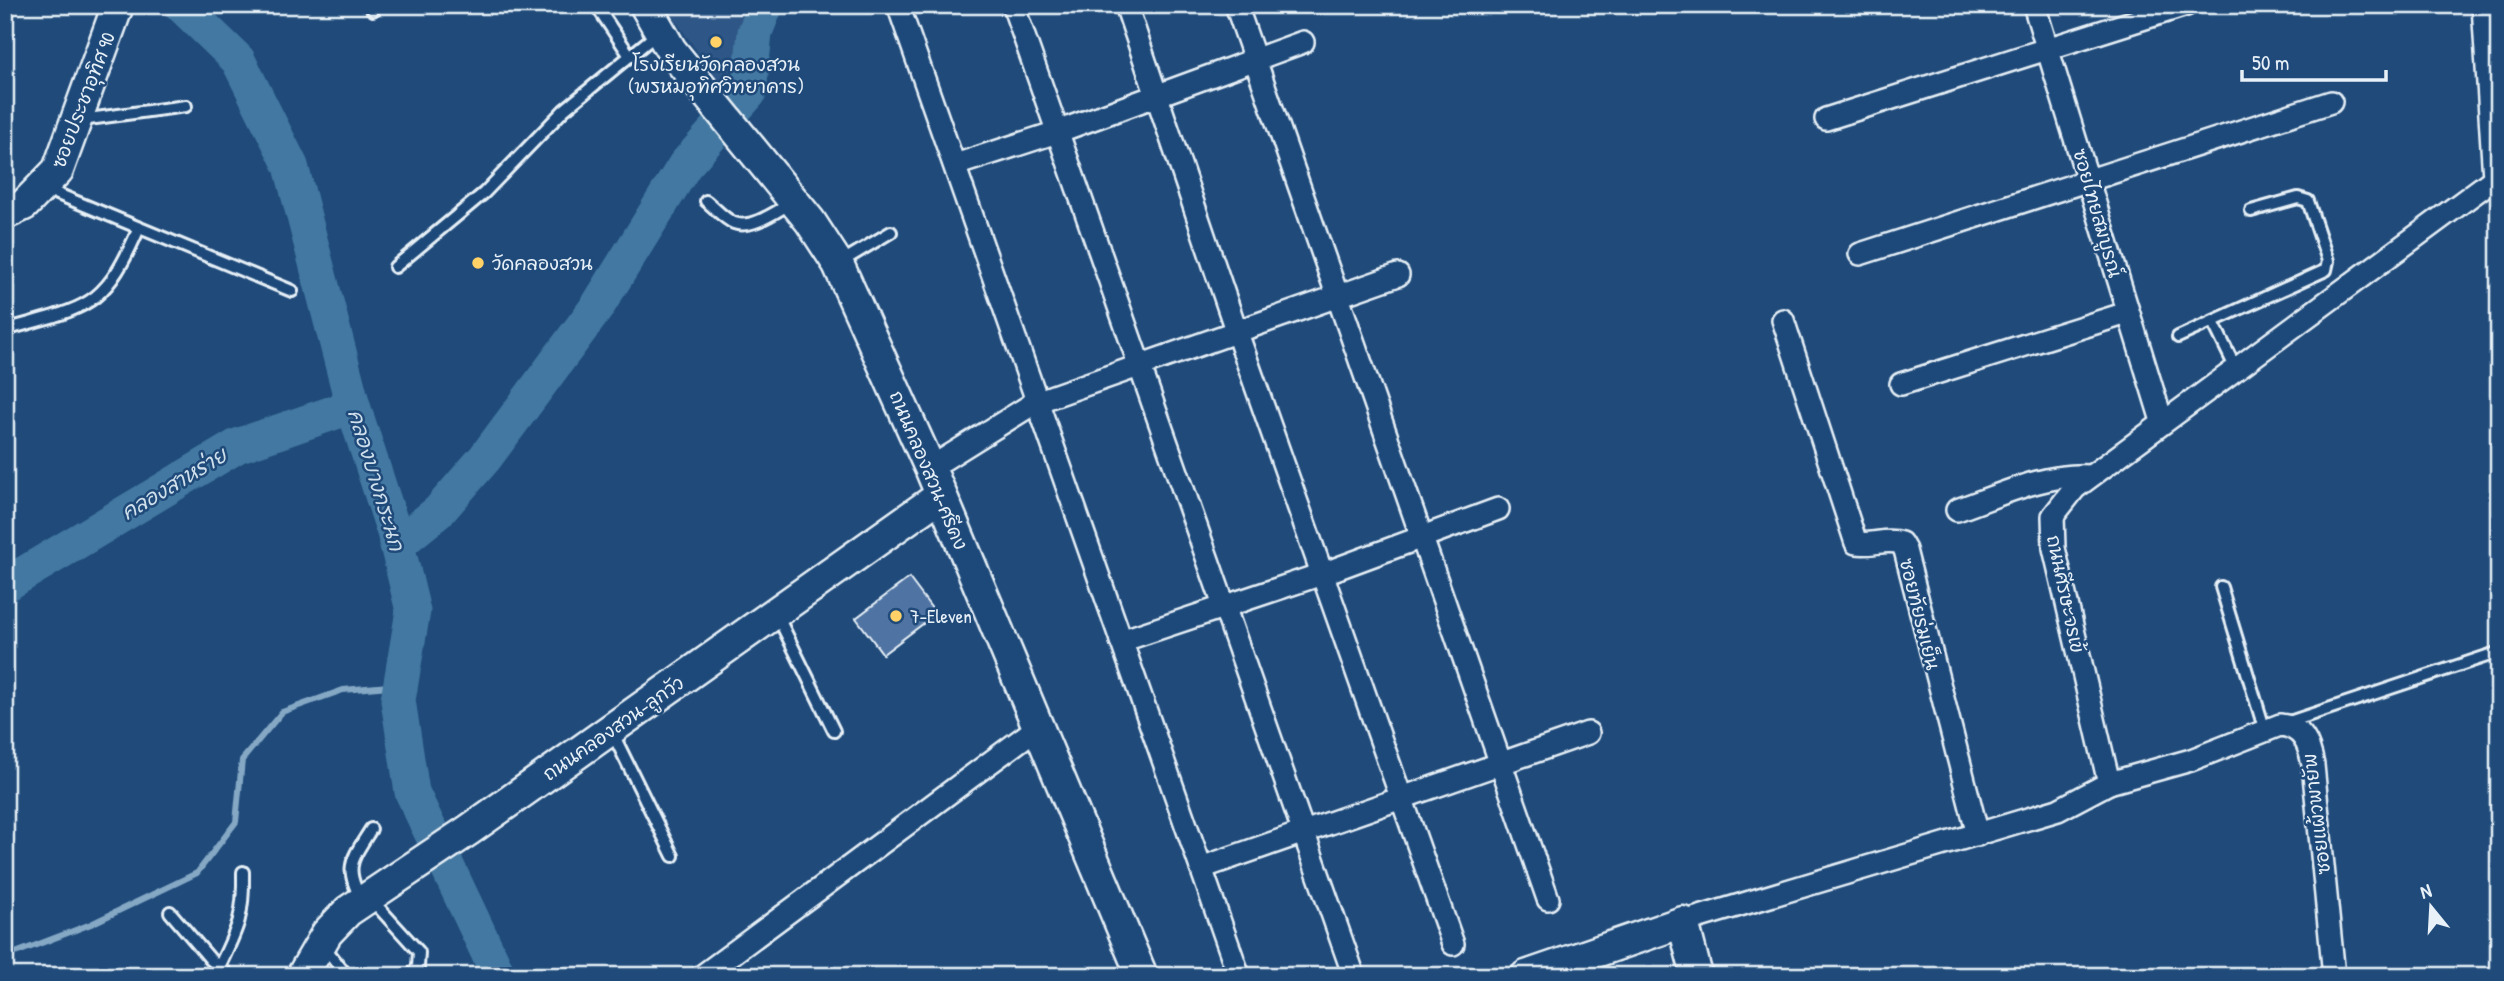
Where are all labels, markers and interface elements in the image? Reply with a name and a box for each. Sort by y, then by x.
street label: ซอยประชาอุทิศ 90 [45,28,123,172]
marker: โรงเรียนวัดคลองสวน (พรหมอุทิศวิทยาคาร) [708,34,724,50]
scale bar [2242,38,2385,82]
text: 50 m [2252,48,2289,77]
place label: โรงเรียนวัดคลองสวน (พรหมอุทิศวิทยาคาร) [628,51,804,101]
street label: ซอยไทยสมบูรณ์ [2065,146,2129,281]
place label: วัดคลองสวน [492,250,593,276]
marker: วัดคลองสวน [470,255,486,271]
street label: ถนนคลองสวน-ศรีคง [884,386,974,554]
water label: คลองบางกระนก [341,405,412,556]
water label: คลองสาหร่าย [115,440,234,527]
street label: ถนนศีรษะจรเข้ [2041,533,2091,655]
street label: ซอยทัยร่มเย็น [1894,555,1947,673]
place label: 7-Eleven [910,603,972,629]
marker: 7-Eleven [888,608,904,624]
street label: ถนนคลองสวน-ลูกวัว [537,669,690,788]
street label: ซอยแผ้วพายัพ [2296,752,2336,876]
north arrow [2396,872,2466,942]
text: N [2417,877,2435,905]

